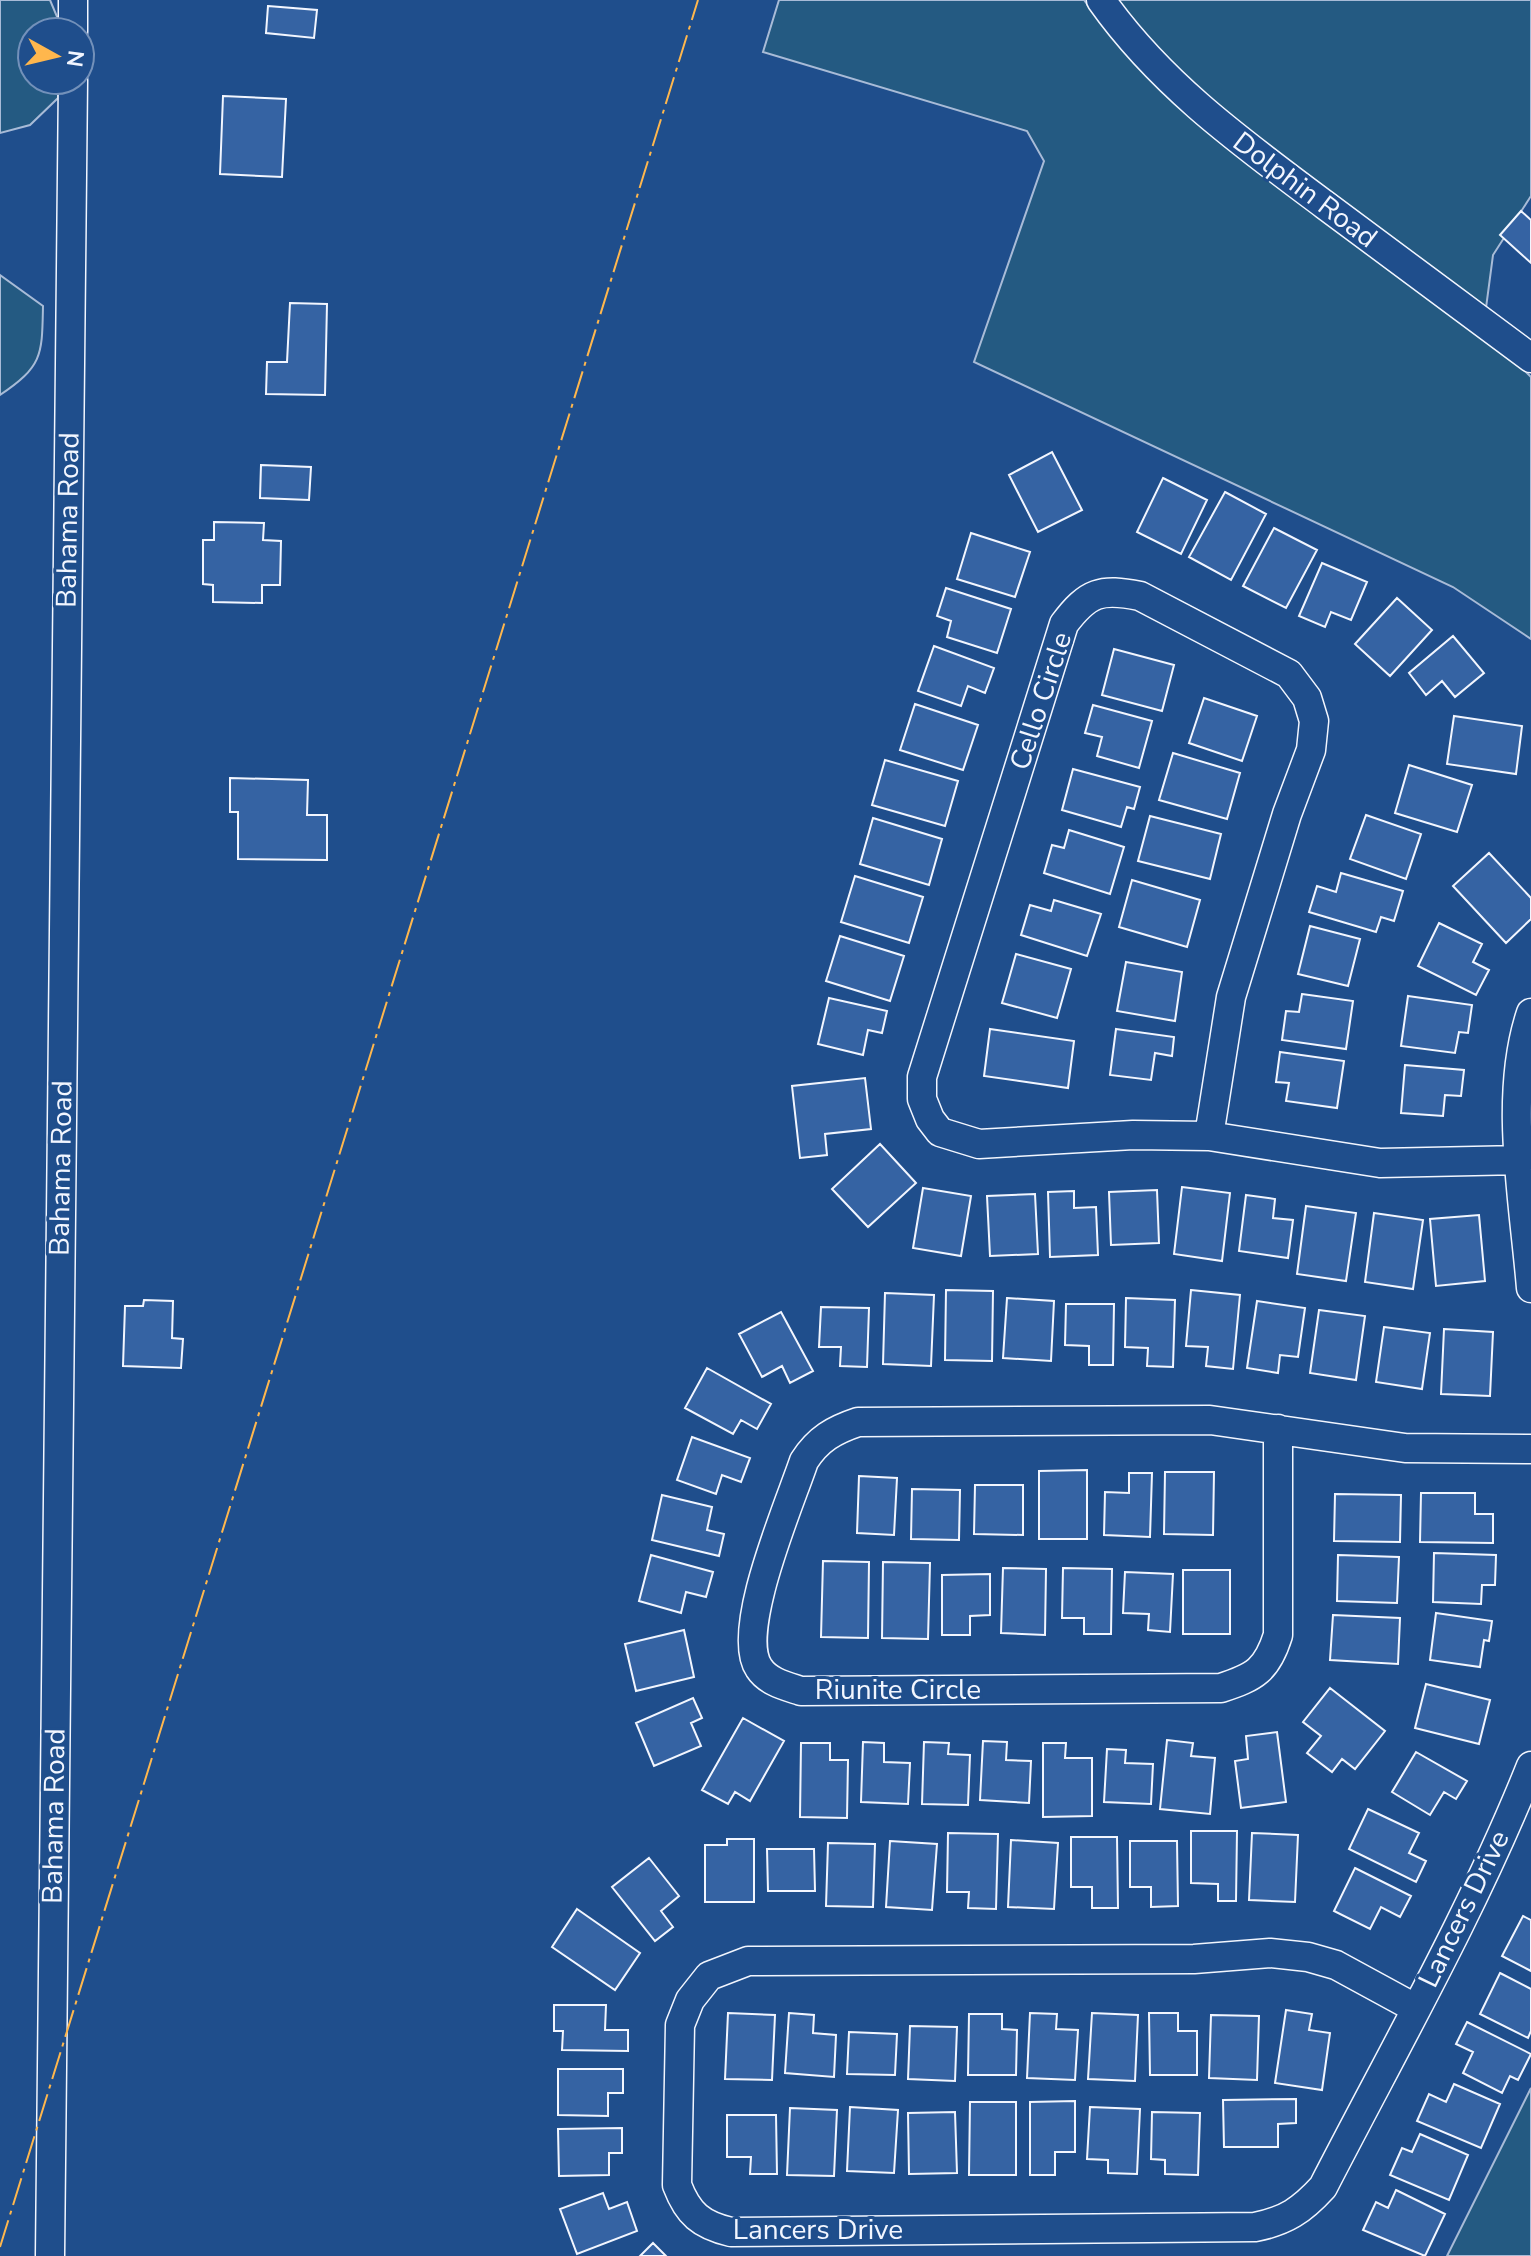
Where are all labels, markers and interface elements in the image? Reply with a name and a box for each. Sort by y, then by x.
north arrow [16,16,96,96]
text: N [59,48,91,69]
street label: Dolphin Road [1225,123,1385,257]
street label: Bahama Road [47,432,89,608]
street label: Cello Circle [1001,627,1081,775]
street label: Bahama Road [40,1080,82,1256]
street label: Riunite Circle [815,1671,981,1709]
street label: Bahama Road [33,1728,75,1904]
street label: Lancers Drive [1410,1824,1518,1994]
street label: Lancers Drive [733,2211,903,2249]

